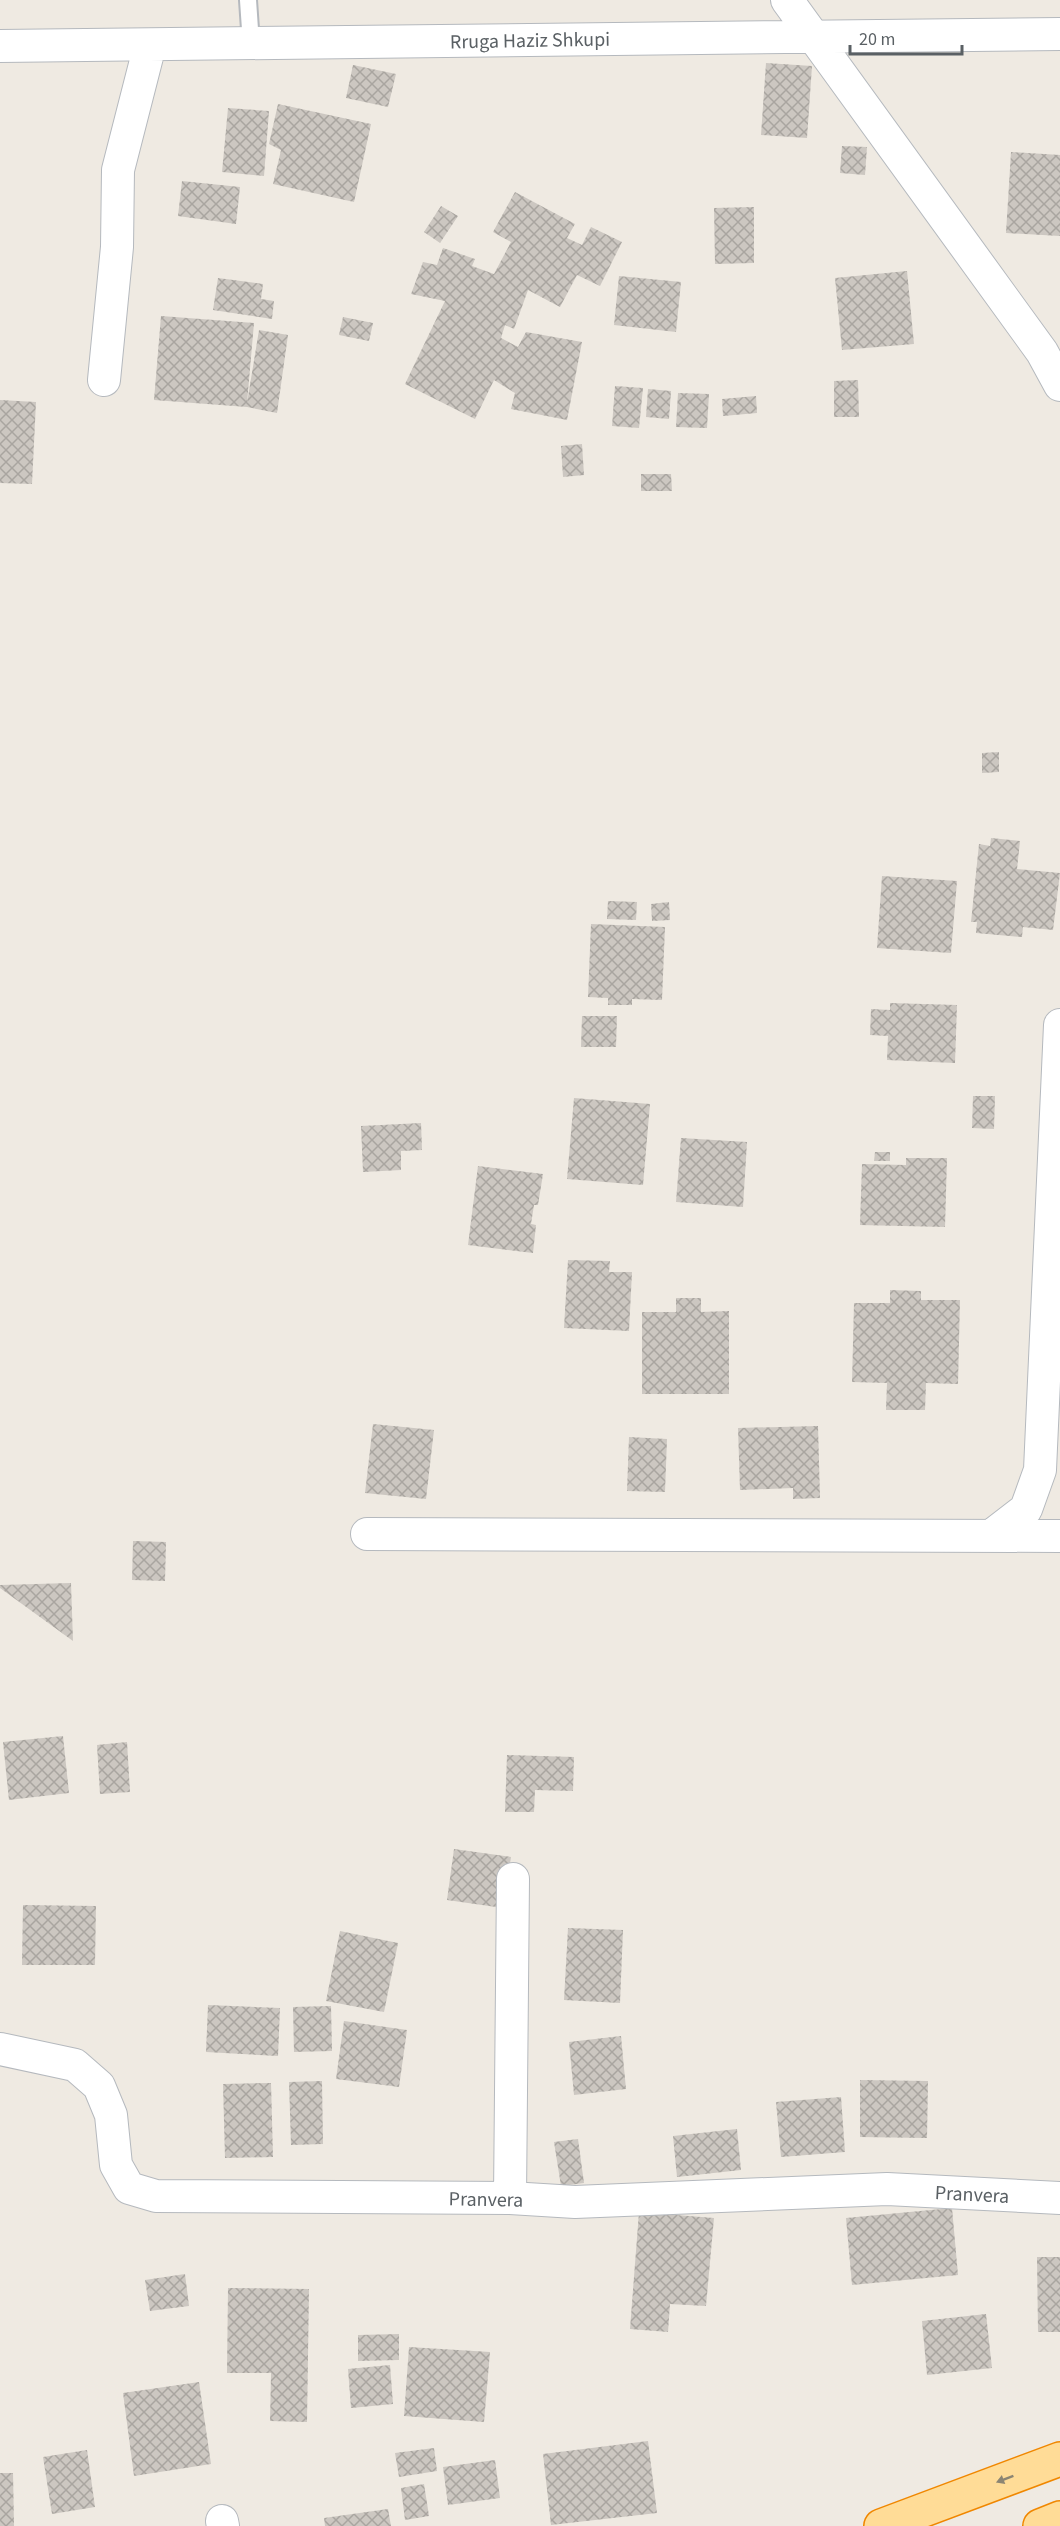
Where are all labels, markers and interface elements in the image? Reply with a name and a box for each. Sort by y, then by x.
scale bar [850,18,962,56]
street label: Rruga Haziz Shkupi [450,26,610,56]
text: 20 m [859,27,895,52]
street label: Pranvera [934,2179,1010,2211]
street label: Pranvera [448,2185,523,2215]
one-way arrow [996,2475,1014,2485]

